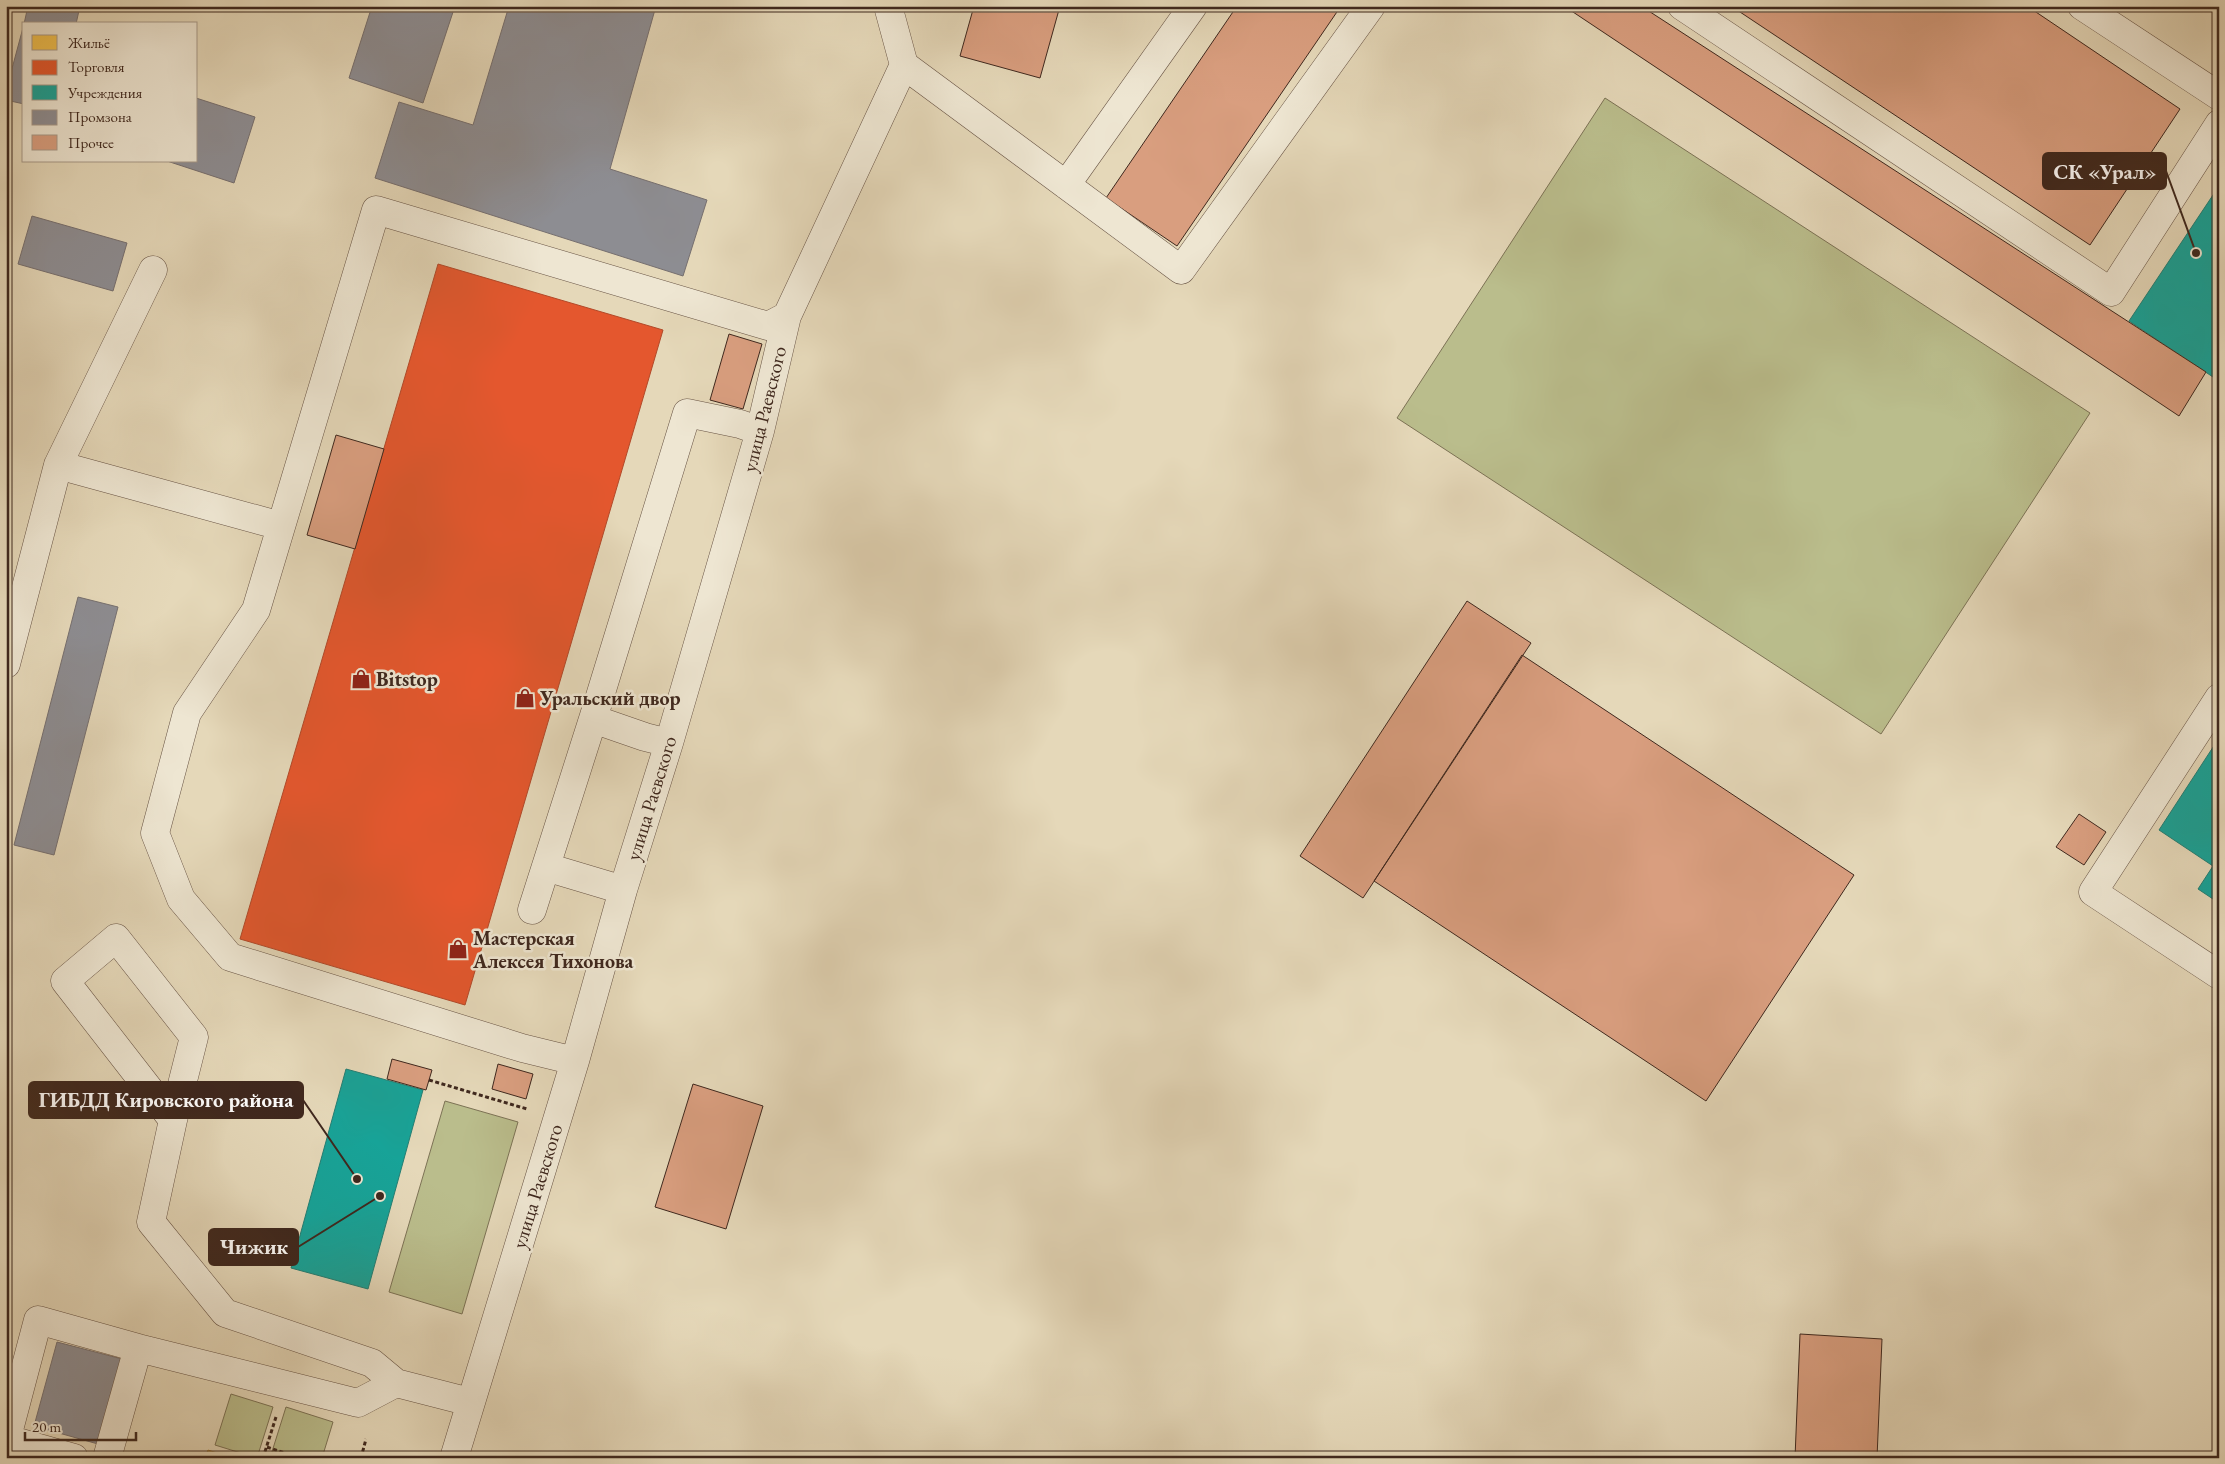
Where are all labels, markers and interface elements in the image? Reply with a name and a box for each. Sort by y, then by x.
legend [22,22,198,162]
text: Жильё [67,33,110,52]
text: Торговля [68,57,125,76]
text: Учреждения [67,83,143,102]
text: Промзона [68,107,132,126]
text: Прочее [68,133,114,152]
callout: СК «Урал» [2043,153,2166,189]
text: СК «Урал» [2053,158,2157,185]
street label: улица Раевского [736,343,792,475]
place label: Bitstop [376,666,438,692]
shop icon: Bitstop [350,668,372,690]
place label: Уральский двор [539,685,681,711]
shop icon: Уральский двор [514,687,536,709]
street label: улица Раевского [620,732,682,863]
place label: Мастерская Алексея Тихонова [472,925,634,974]
shop icon: Мастерская Алексея Тихонова [447,938,469,960]
callout: ГИБДД Кировского района [29,1082,303,1118]
text: ГИБДД Кировского района [39,1086,294,1113]
street label: улица Раевского [506,1120,568,1251]
callout: Чижик [209,1229,298,1265]
text: Чижик [220,1233,289,1260]
scale bar [25,1409,136,1441]
text: 20 m [32,1417,61,1436]

